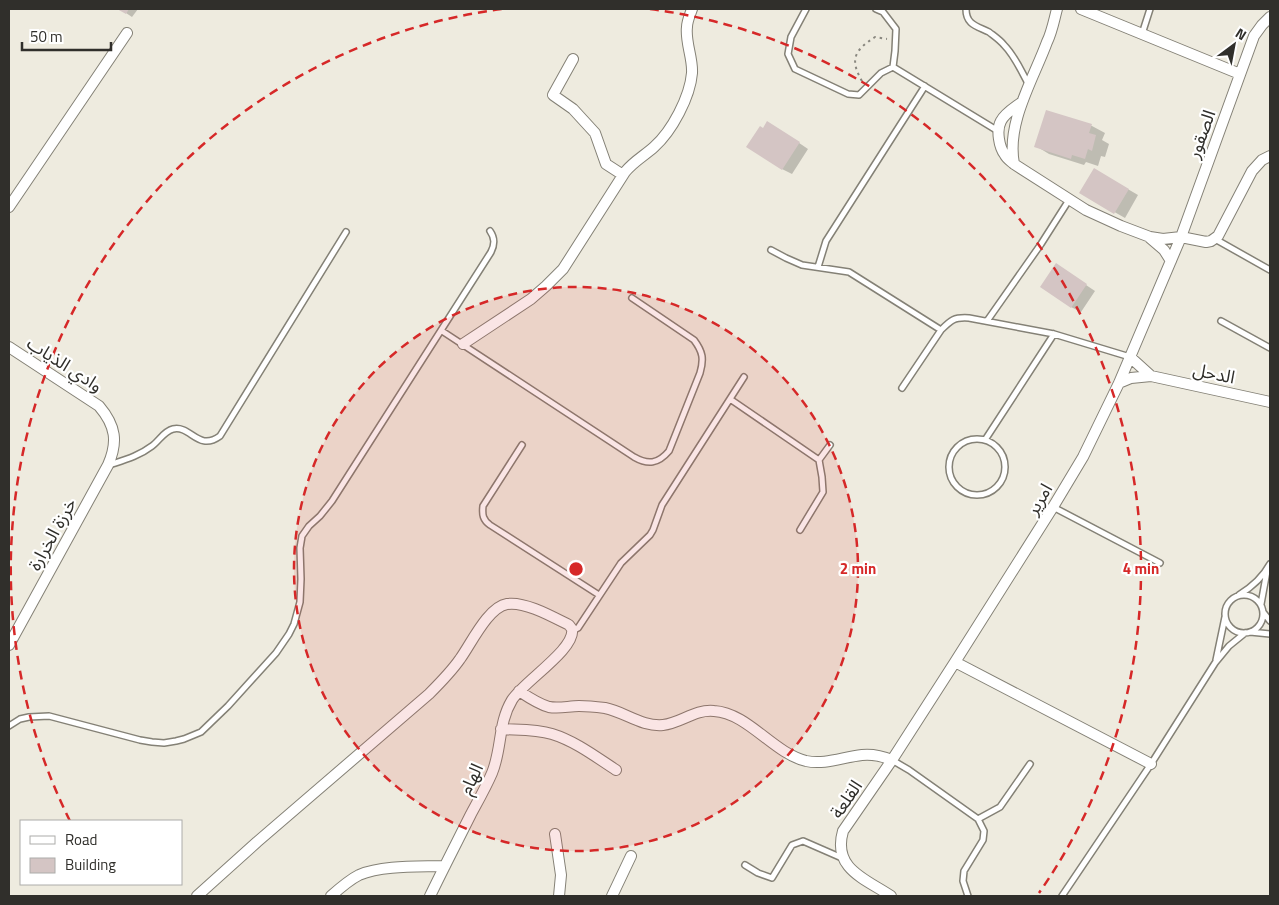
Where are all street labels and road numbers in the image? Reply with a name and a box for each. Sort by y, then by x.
street label: الصقور [1179,106,1222,163]
street label: وادي الذياب [22,329,108,399]
street label: الدحل [1191,355,1237,391]
street label: امرير [1018,478,1059,521]
street label: خرزة الخرارة [21,493,83,575]
street label: الهام [452,759,491,800]
street label: القلعة [823,774,869,824]

